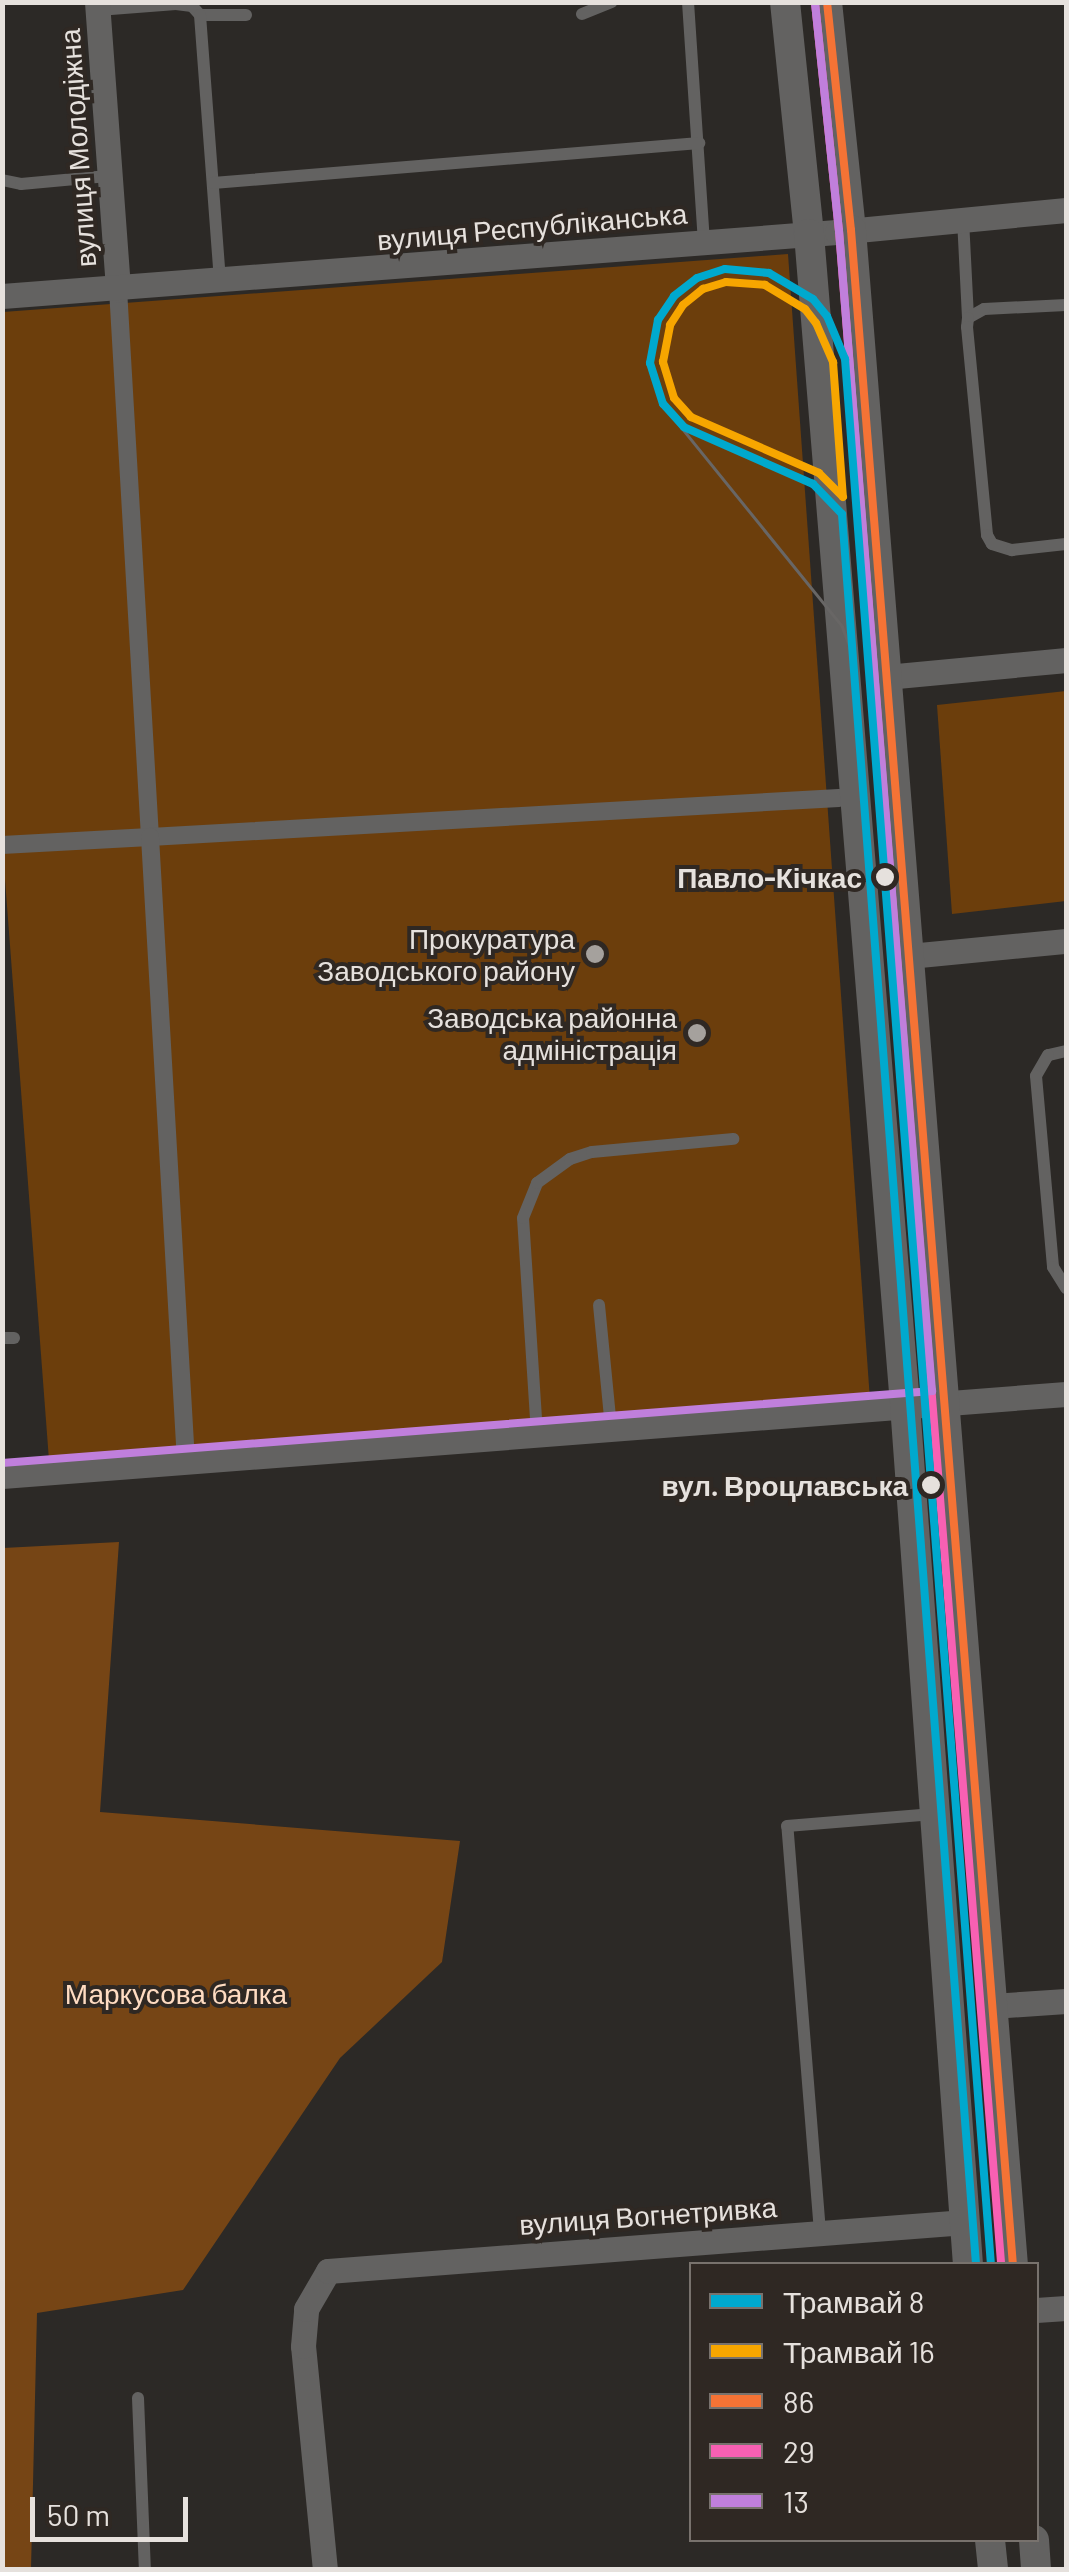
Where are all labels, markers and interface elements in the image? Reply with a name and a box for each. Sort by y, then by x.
street label: вулиця Молодіжна [52,28,102,268]
street label: вулиця Республіканська [376,196,688,256]
place label: Павло-Кічкас [677,860,862,894]
marker: Павло-Кічкас [872,864,898,890]
place label: Прокуратура Заводського району [317,921,575,987]
marker: Прокуратура Заводського району [584,943,606,965]
place label: Заводська районна адміністрація [427,1000,677,1066]
marker: Заводська районна адміністрація [686,1022,708,1044]
place label: вул. Вроцлавська [661,1468,908,1502]
marker: вул. Вроцлавська [918,1472,944,1498]
park label: Маркусова балка [65,1976,287,2010]
street label: вулиця Вогнетривка [518,2189,778,2241]
legend [689,2262,1039,2542]
text: Трамвай 8 [783,2283,924,2319]
text: Трамвай 16 [783,2333,935,2369]
text: 86 [783,2383,814,2419]
text: 29 [783,2433,815,2469]
scale bar [35,2477,192,2539]
text: 13 [783,2483,809,2519]
text: 50 m [47,2496,110,2532]

